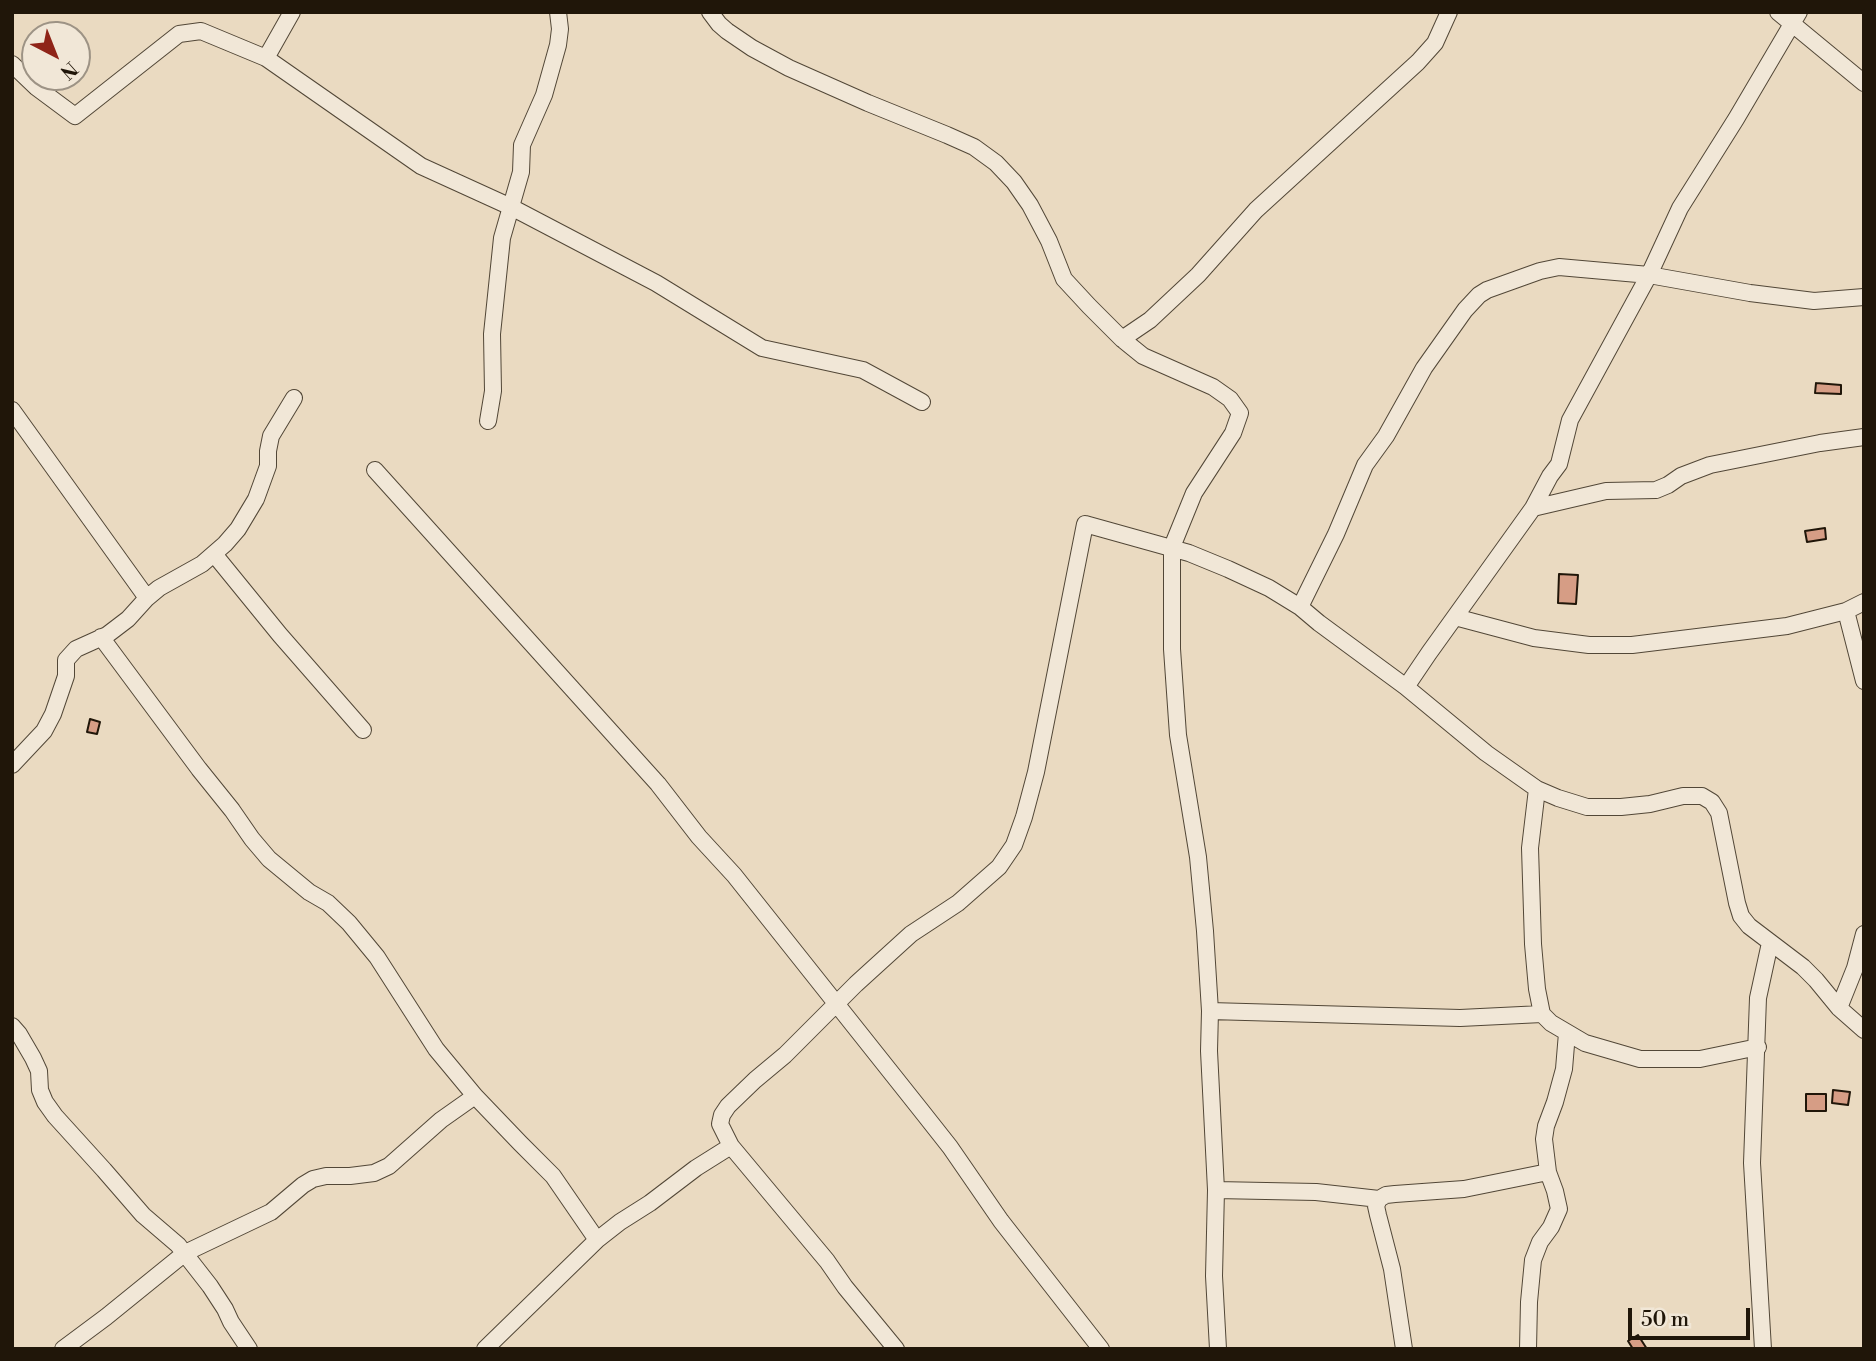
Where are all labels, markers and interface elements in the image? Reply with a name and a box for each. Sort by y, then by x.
north arrow [21,21,91,91]
text: N [55,56,82,84]
scale bar [1631,1294,1754,1338]
text: 50 m [1641,1307,1689,1333]

